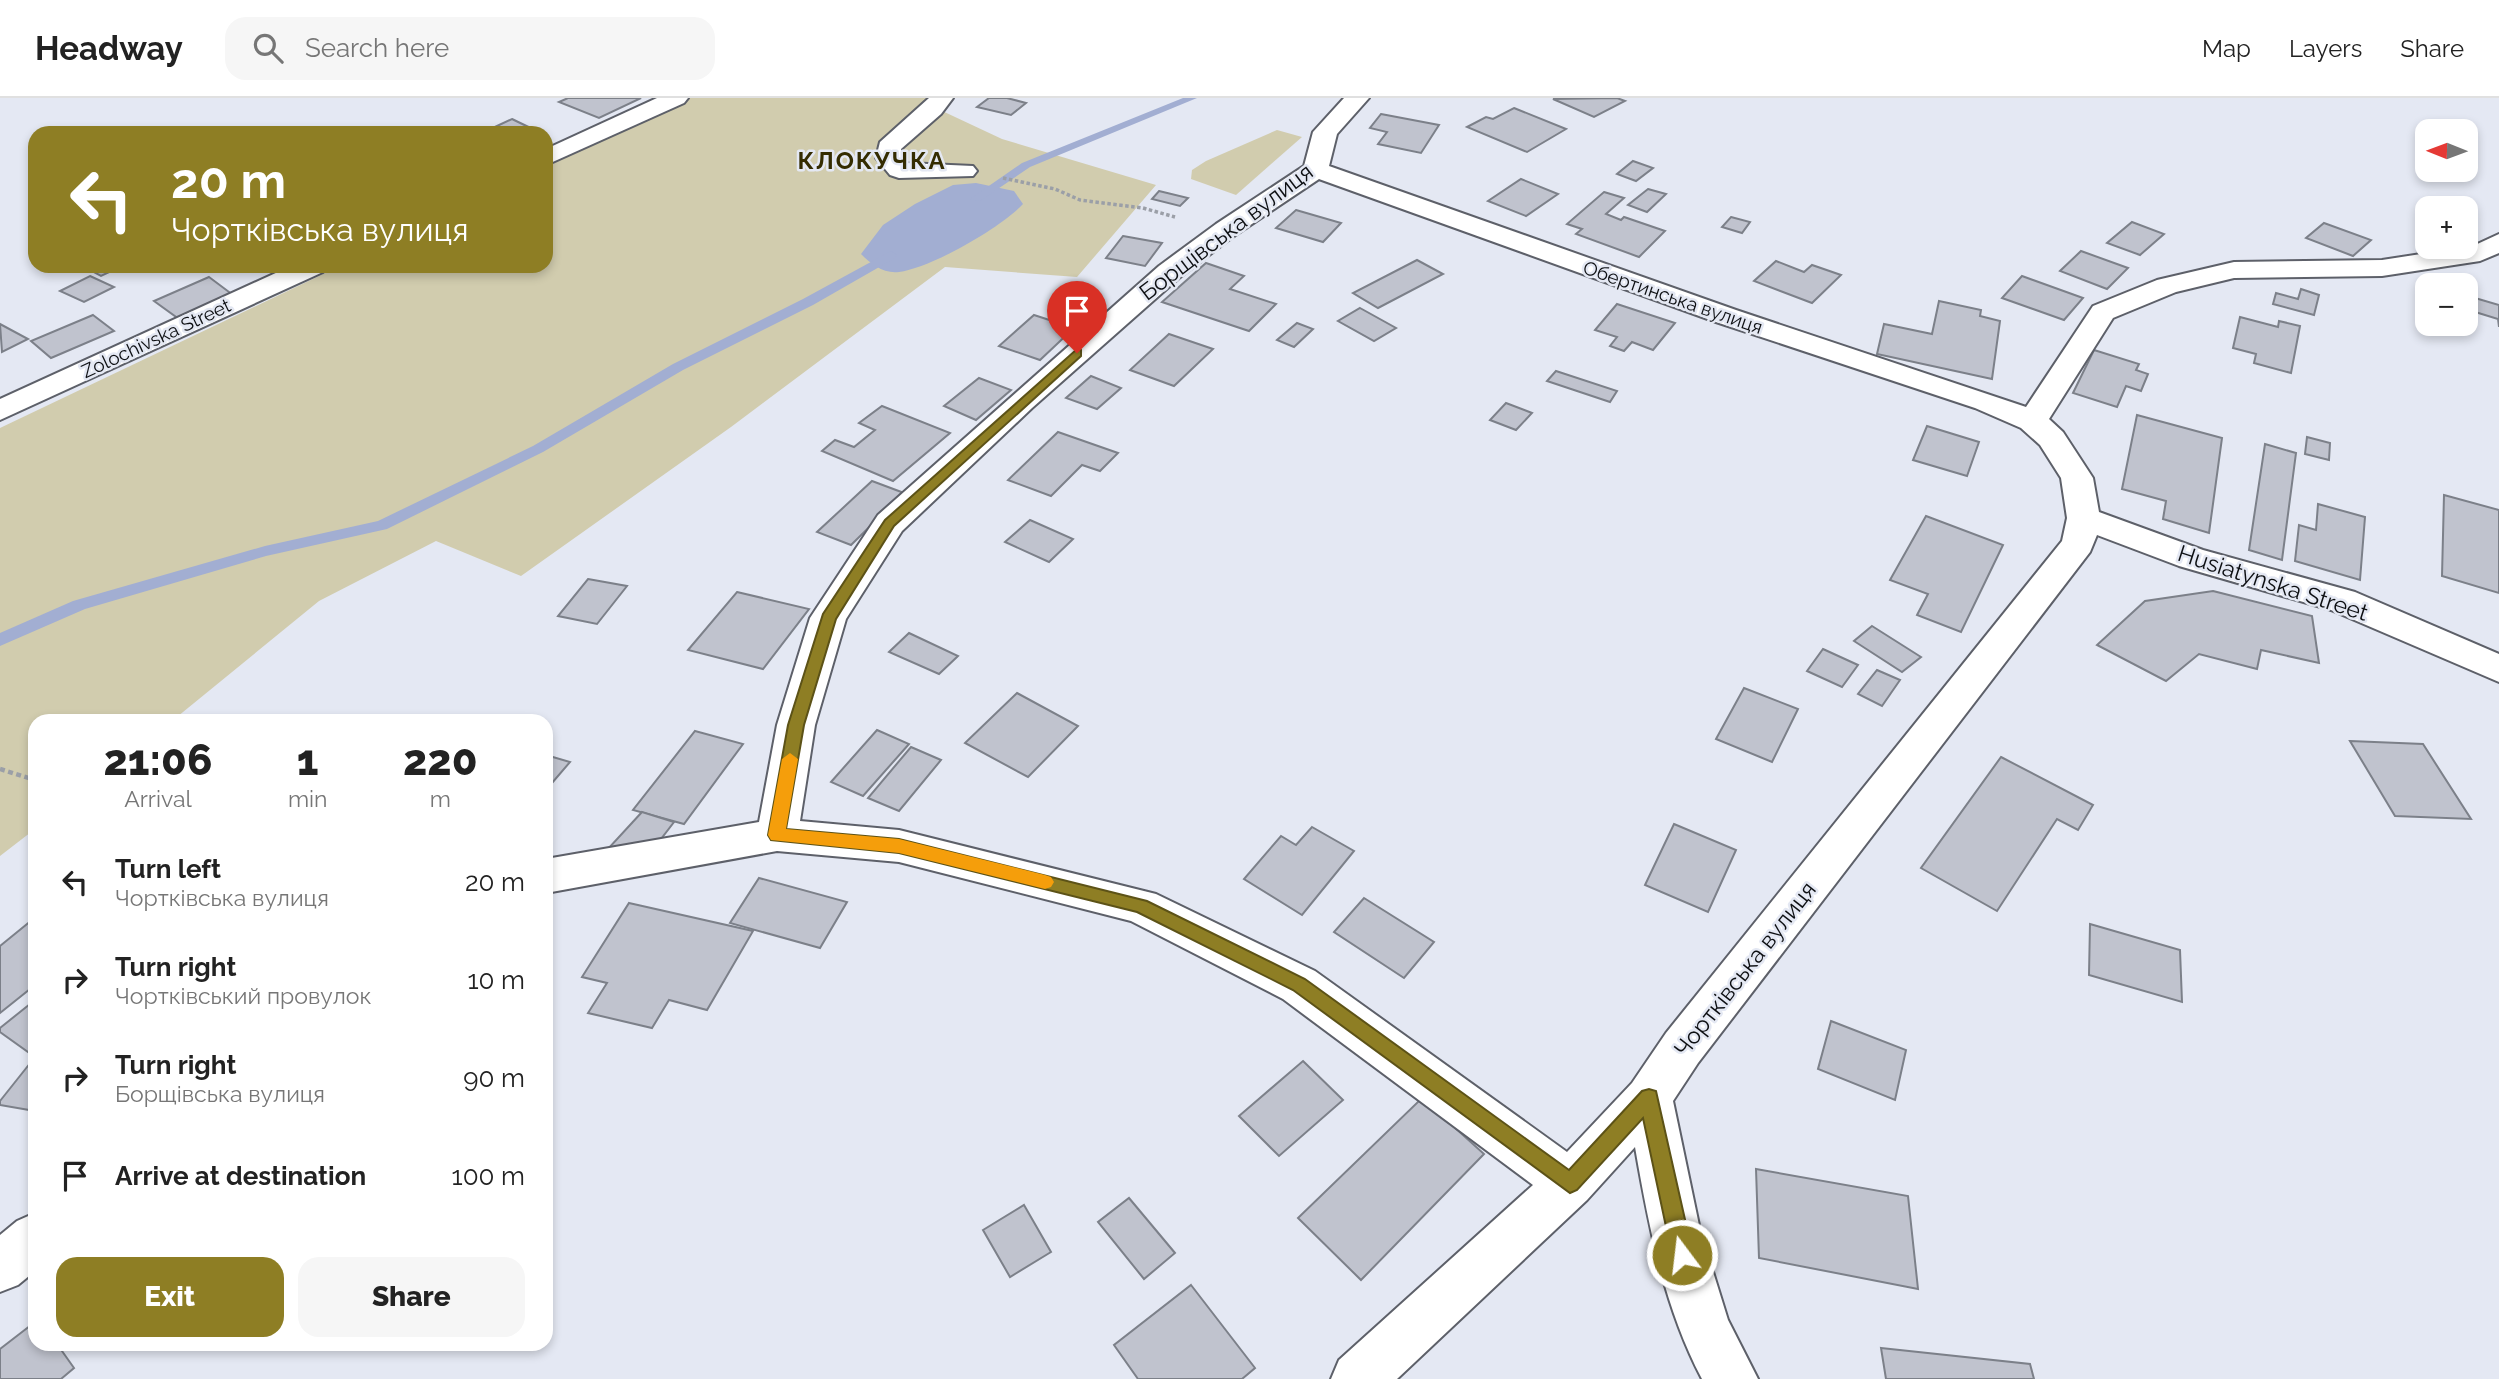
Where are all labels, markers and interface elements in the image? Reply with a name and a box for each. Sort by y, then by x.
search box [225,17,715,80]
text: Headway [35,29,183,68]
icon: search [249,29,287,67]
text: Search here [305,33,449,63]
text: Map [2202,34,2251,63]
text: Layers [2289,34,2362,63]
text: Share [2400,34,2464,63]
north arrow [2415,119,2478,182]
map controls [2415,119,2478,336]
district label: КЛОКУЧКА [797,146,947,175]
text: 20 m [171,152,286,209]
icon: left [56,154,147,245]
street label: Борщівська вулиця [1134,158,1318,306]
button: + [2415,196,2478,259]
text: Чортківська вулиця [171,211,469,248]
street label: Обертинська вулиця [1580,256,1766,338]
button: − [2415,273,2478,336]
pin [1047,281,1107,353]
icon: arrive [1058,292,1096,330]
street label: Zolochivska Street [78,294,235,382]
street label: Husiatynska Street [2175,539,2372,626]
text: 21:06 [103,736,212,785]
text: 1 [297,736,319,785]
text: 220 [403,736,477,785]
text: Arrival [124,785,192,812]
text: min [288,785,327,812]
text: m [430,785,451,812]
text: Turn left [115,854,221,884]
icon: left [56,863,94,901]
text: 20 m [465,867,525,897]
street label: Чортківська вулиця [1668,876,1821,1061]
text: Чортківська вулиця [115,884,329,911]
text: Turn right [115,952,236,982]
icon: right [56,961,94,999]
text: 10 m [467,965,525,995]
text: Чортківський провулок [115,982,371,1009]
text: Turn right [115,1050,236,1080]
icon: right [56,1059,94,1097]
text: 90 m [463,1063,525,1093]
text: Борщівська вулиця [115,1080,325,1107]
icon: arrive [56,1157,94,1195]
text: Arrive at destination [115,1161,366,1191]
text: 100 m [452,1161,525,1191]
position arrow [1645,1218,1719,1292]
button: Exit [56,1257,284,1337]
button: Share [298,1257,525,1337]

